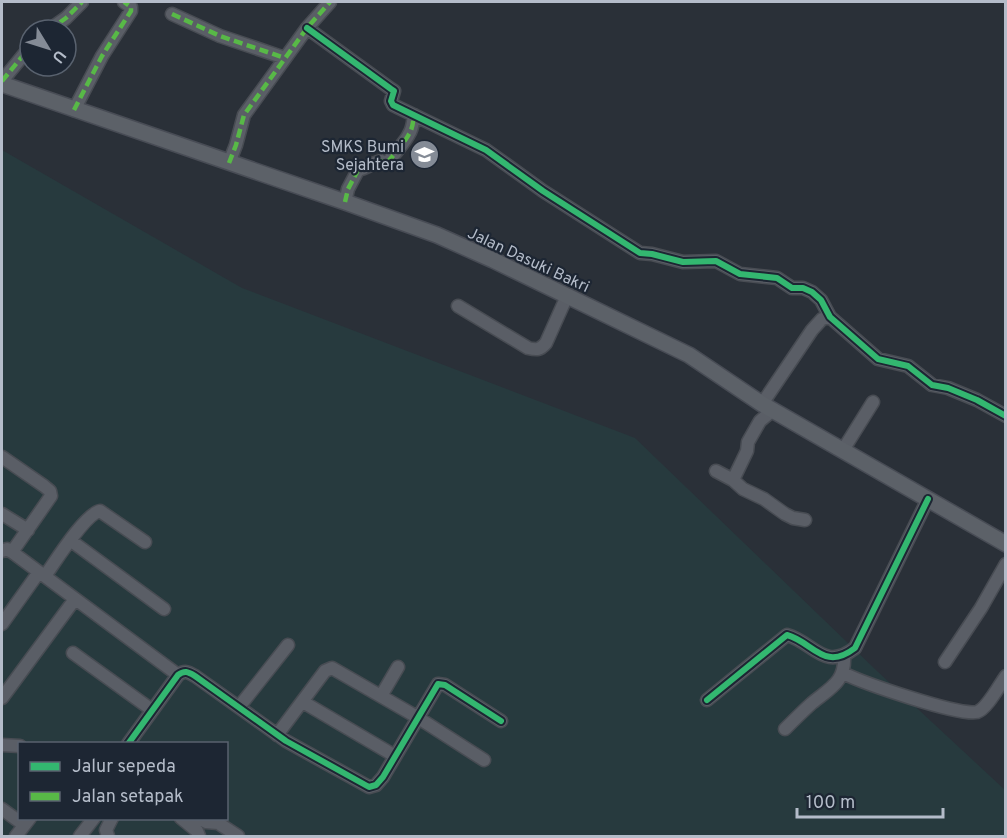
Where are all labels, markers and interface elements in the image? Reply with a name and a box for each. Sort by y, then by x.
north arrow [18,18,78,78]
text: U [47,45,70,67]
place label: SMKS Bumi Sejahtera [321,138,404,176]
school or university icon: SMKS Bumi Sejahtera [409,139,441,171]
street label: Jalan Dasuki Bakri [464,224,592,298]
legend [18,742,228,820]
text: Jalur sepeda [72,756,176,779]
scale bar [797,781,942,819]
text: Jalan setapak [72,786,184,809]
text: 100 m [806,792,855,815]

